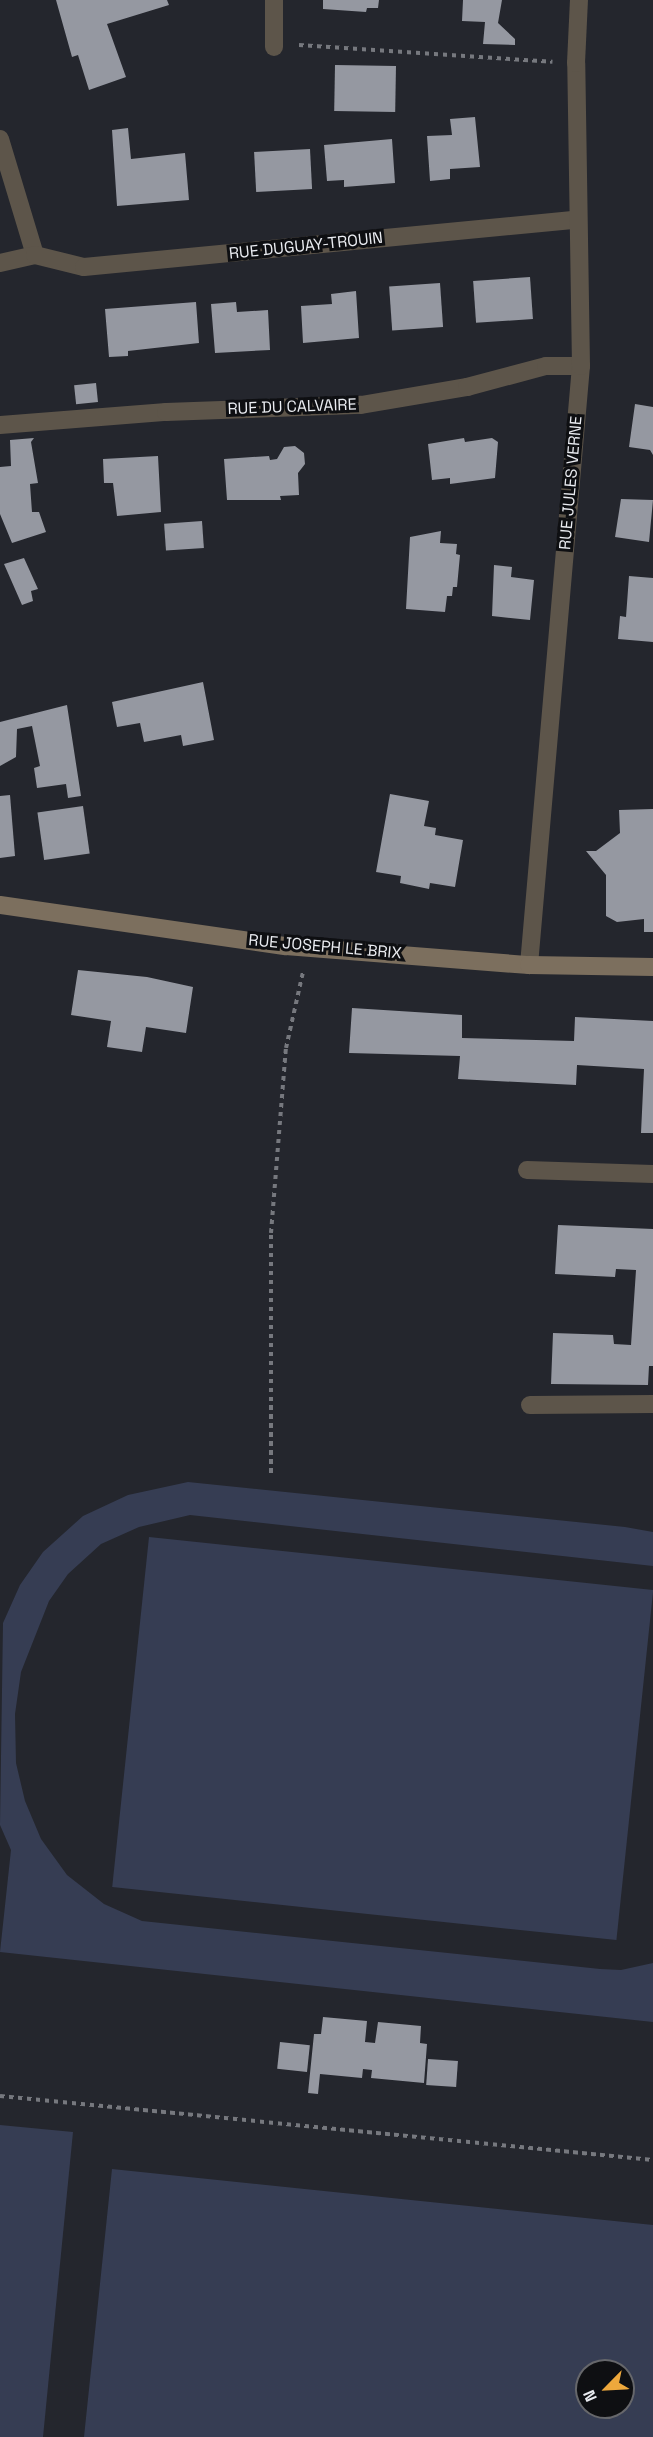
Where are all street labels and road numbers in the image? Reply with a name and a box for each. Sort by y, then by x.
street label: RUE DUGUAY-TROUIN [228,228,384,264]
street label: RUE DU CALVAIRE [227,395,357,419]
street label: RUE JULES VERNE [556,415,586,551]
street label: RUE JOSEPH LE BRIX [248,931,402,963]

